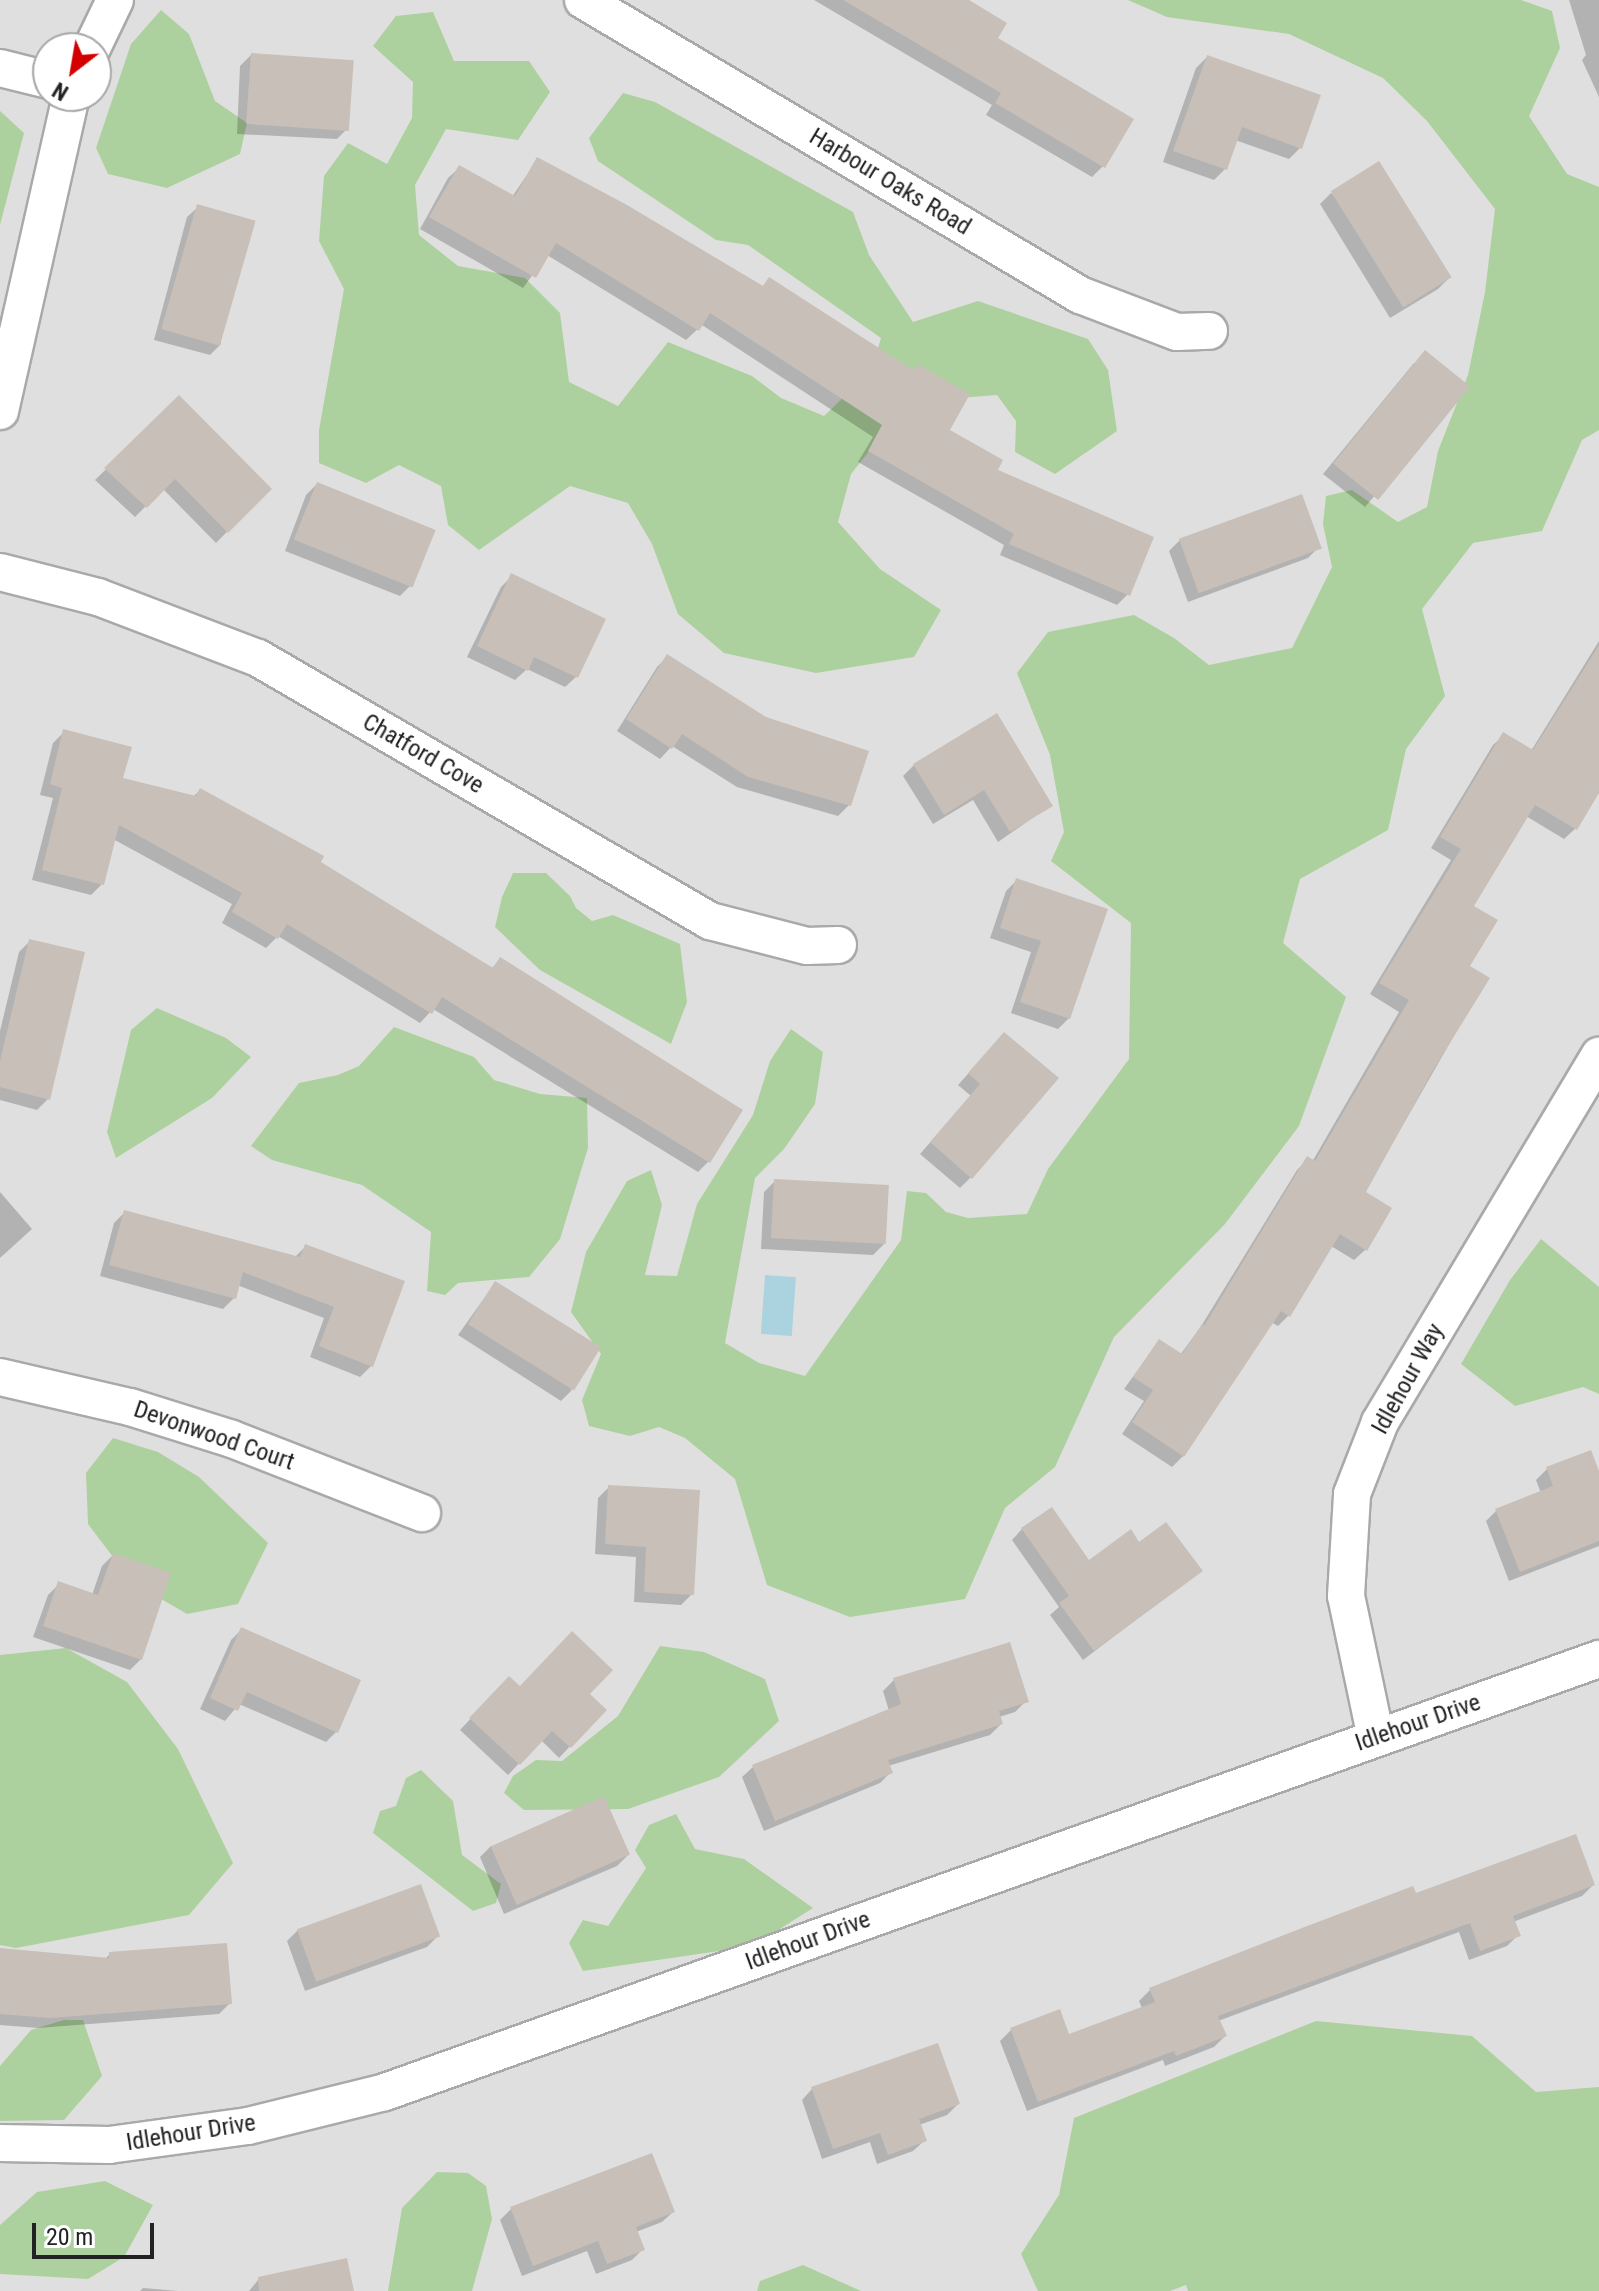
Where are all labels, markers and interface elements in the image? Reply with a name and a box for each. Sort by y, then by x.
north arrow [32,32,112,112]
text: N [48,77,73,105]
street label: Harbour Oaks Road [804,122,976,242]
street label: Chatford Cove [357,708,489,800]
street label: Idlehour Way [1366,1319,1450,1439]
street label: Devonwood Court [130,1395,298,1477]
street label: Idlehour Drive [1352,1688,1484,1758]
street label: Idlehour Drive [742,1905,874,1977]
street label: Idlehour Drive [124,2109,258,2157]
scale bar [36,2207,158,2257]
text: 20 m [46,2223,93,2251]

